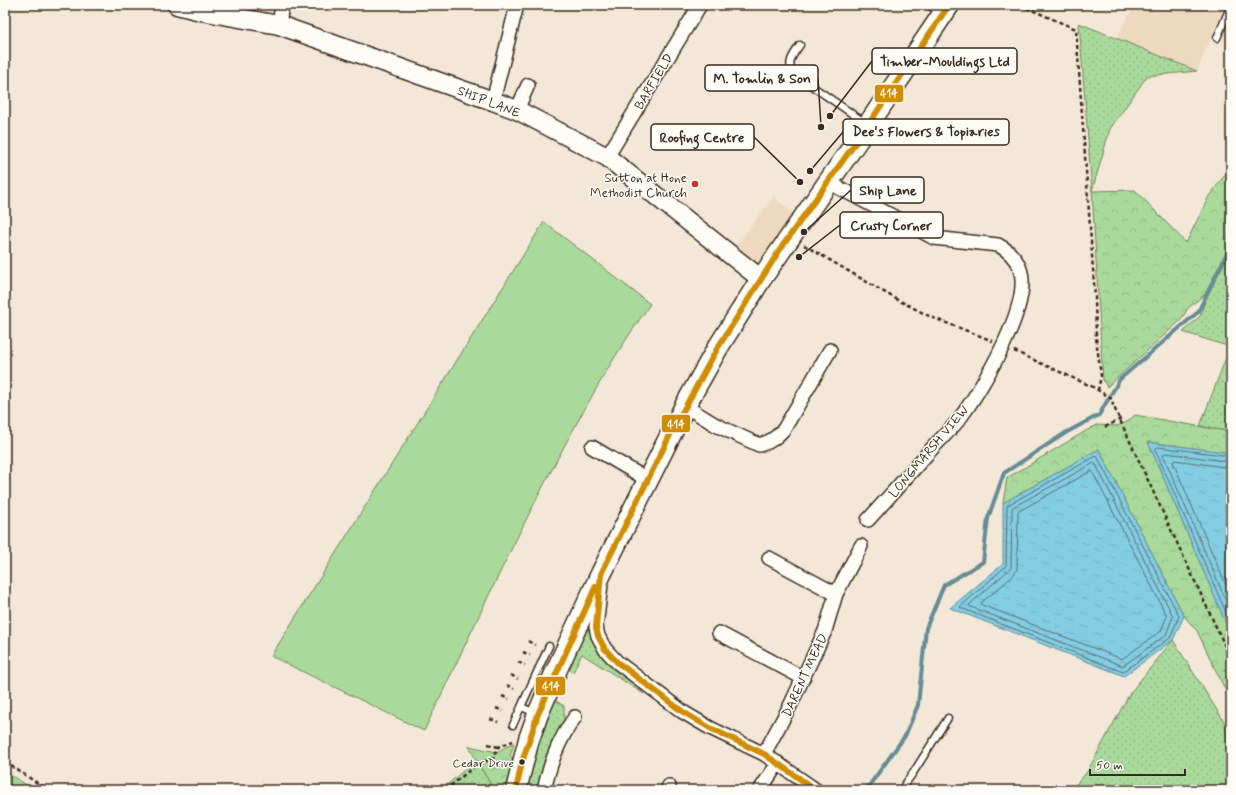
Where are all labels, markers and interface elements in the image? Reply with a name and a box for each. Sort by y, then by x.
callout: Timber-Mouldings Ltd [872,48,1017,74]
street label: BARFIELD [631,51,678,113]
text: Timber-Mouldings Ltd [880,53,1010,74]
callout: M. Tomlin & Son [705,65,818,91]
text: M. Tomlin & Son [713,70,811,88]
street label: SHIP LANE [455,83,523,122]
line badge: 414 [874,84,904,103]
text: 414 [880,87,898,101]
callout: Dee's Flowers & Topiaries [843,119,1009,145]
text: Dee's Flowers & Topiaries [852,123,1001,141]
callout: Roofing Centre [651,124,754,150]
text: Roofing Centre [660,129,744,150]
place label: Sutton at Hone Methodist Church [590,170,687,202]
callout: Ship Lane [851,177,924,203]
marker: Sutton at Hone Methodist Church [690,179,700,189]
text: Ship Lane [859,182,917,200]
callout: Crusty Corner [840,212,943,238]
text: Crusty Corner [850,217,933,235]
street label: LONGMARSH VIEW [885,402,973,502]
line badge: 414 [661,414,691,433]
text: 414 [667,418,685,432]
street label: DARENT MEAD [779,631,832,720]
line badge: 414 [535,676,566,696]
text: 414 [542,680,560,694]
scale bar [1090,751,1185,777]
place label: Cedar Drive [452,756,514,772]
marker: Cedar Drive [517,757,527,767]
text: 50 m [1096,758,1123,774]

